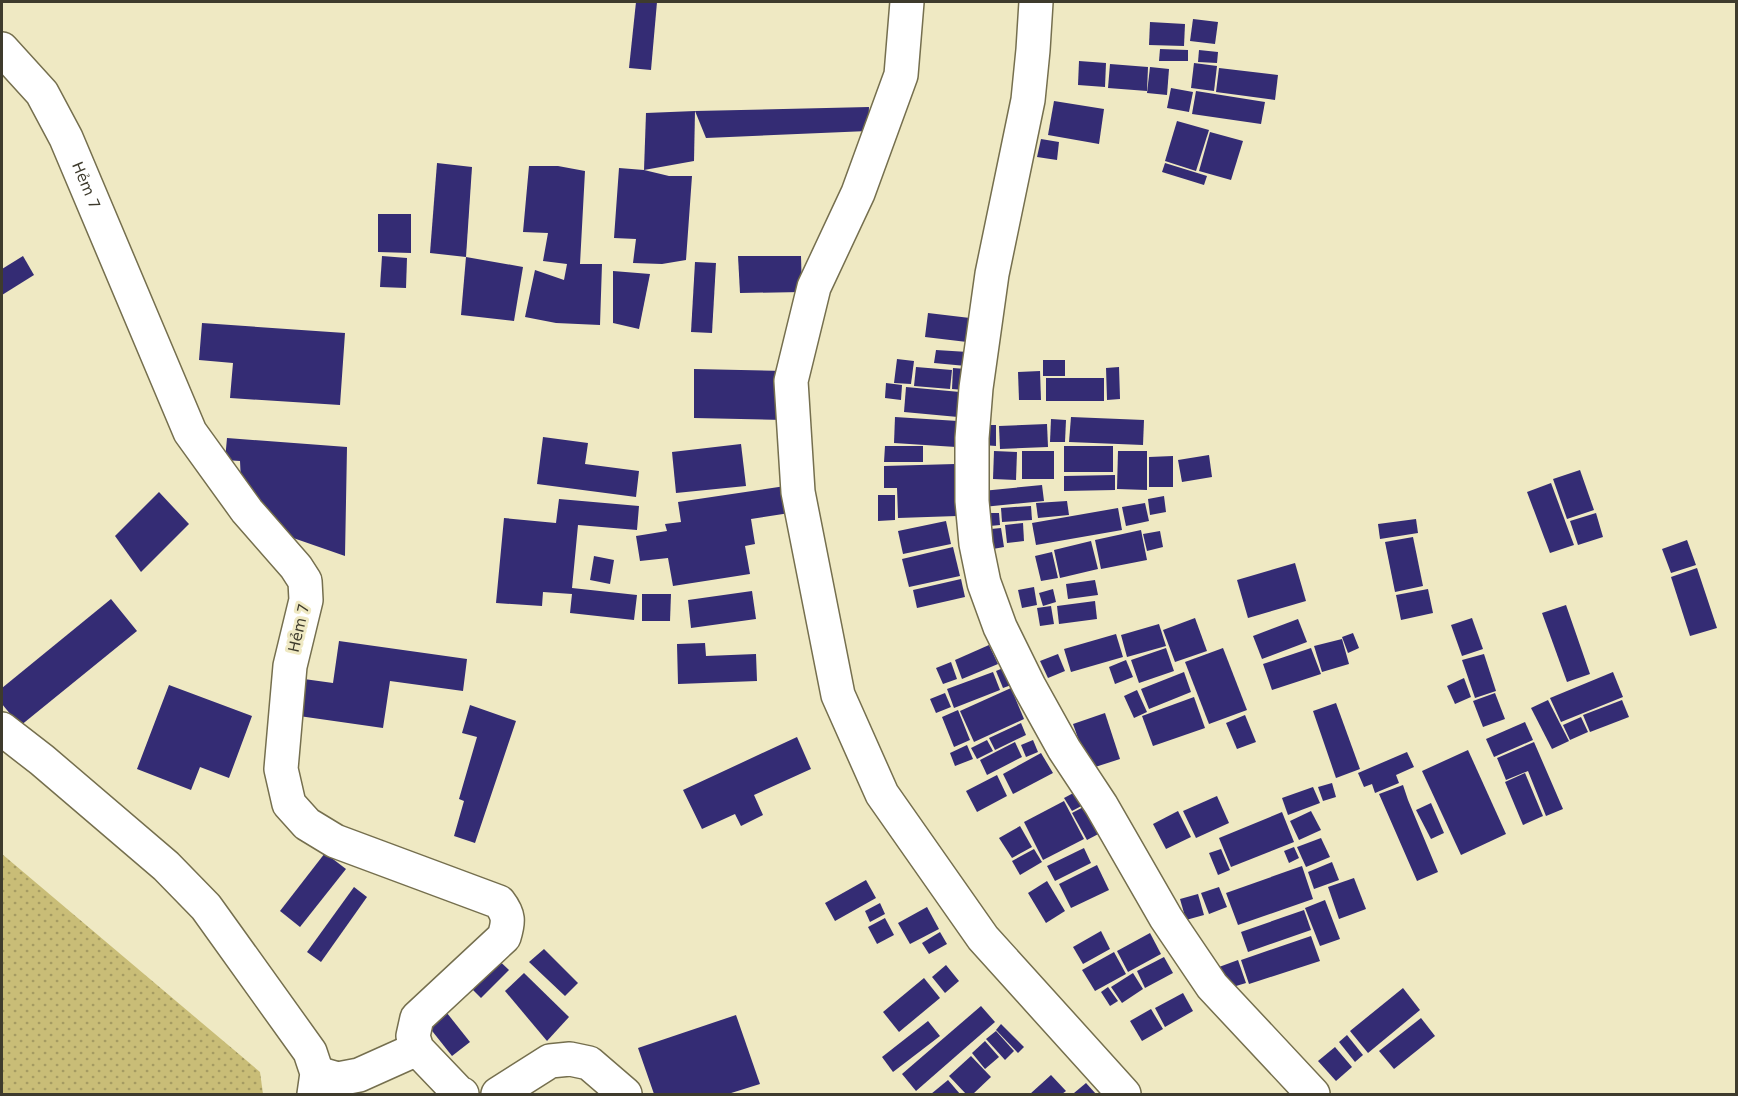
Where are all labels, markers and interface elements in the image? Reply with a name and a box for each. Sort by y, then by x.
street label: Hẻm 7 [68,159,104,212]
street label: Hẻm 7 [285,602,313,654]

